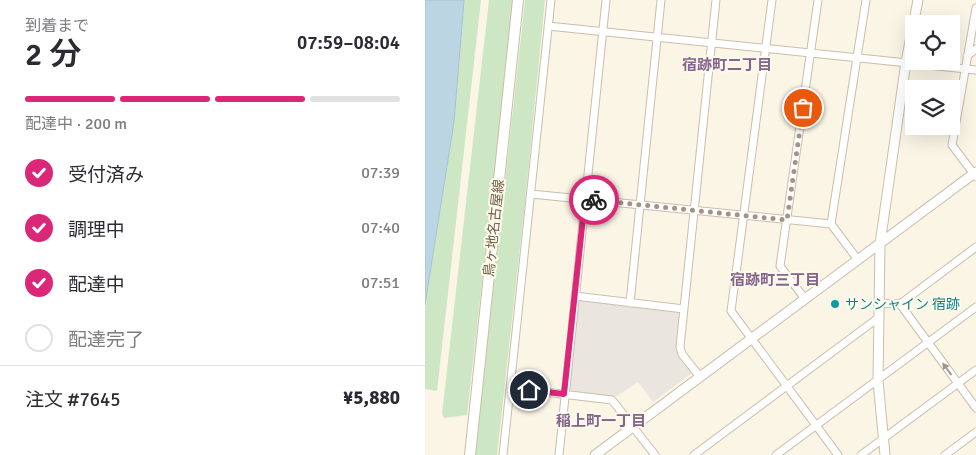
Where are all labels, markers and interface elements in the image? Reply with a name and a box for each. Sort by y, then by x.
map controls [905,15,960,135]
button: locate [905,15,960,70]
text: 到着まで [25,16,89,36]
text: 07:59–08:04 [297,31,400,55]
text: 2 分 [25,35,81,74]
district label: 宿跡町二丁目 [682,56,772,74]
button: layers [905,80,960,135]
pin [782,87,824,129]
icon: bag [789,94,817,122]
text: 配達中 · 200 m [25,114,127,134]
icon: check [25,159,53,187]
text: 受付済み [68,163,144,187]
text: 07:39 [361,163,400,183]
courier [569,175,619,225]
street label: 鳥ヶ地名古屋線 [480,178,508,278]
icon: bike [580,186,608,214]
icon: check [25,214,53,242]
text: 調理中 [68,218,125,242]
text: 07:40 [361,218,400,238]
icon: check [25,269,53,297]
district label: 宿跡町三丁目 [730,271,820,289]
text: 配達中 [68,273,125,297]
text: 07:51 [361,273,400,293]
place label: サンシャイン 宿跡 [845,296,960,313]
marker: サンシャイン 宿跡 [829,298,841,310]
text: 配達完了 [68,328,144,352]
one-way arrow [942,362,952,376]
pin [508,369,550,411]
icon: home [515,376,543,404]
text: ¥5,880 [343,386,400,410]
text: 注文 #7645 [25,388,120,412]
district label: 稲上町一丁目 [556,412,646,430]

